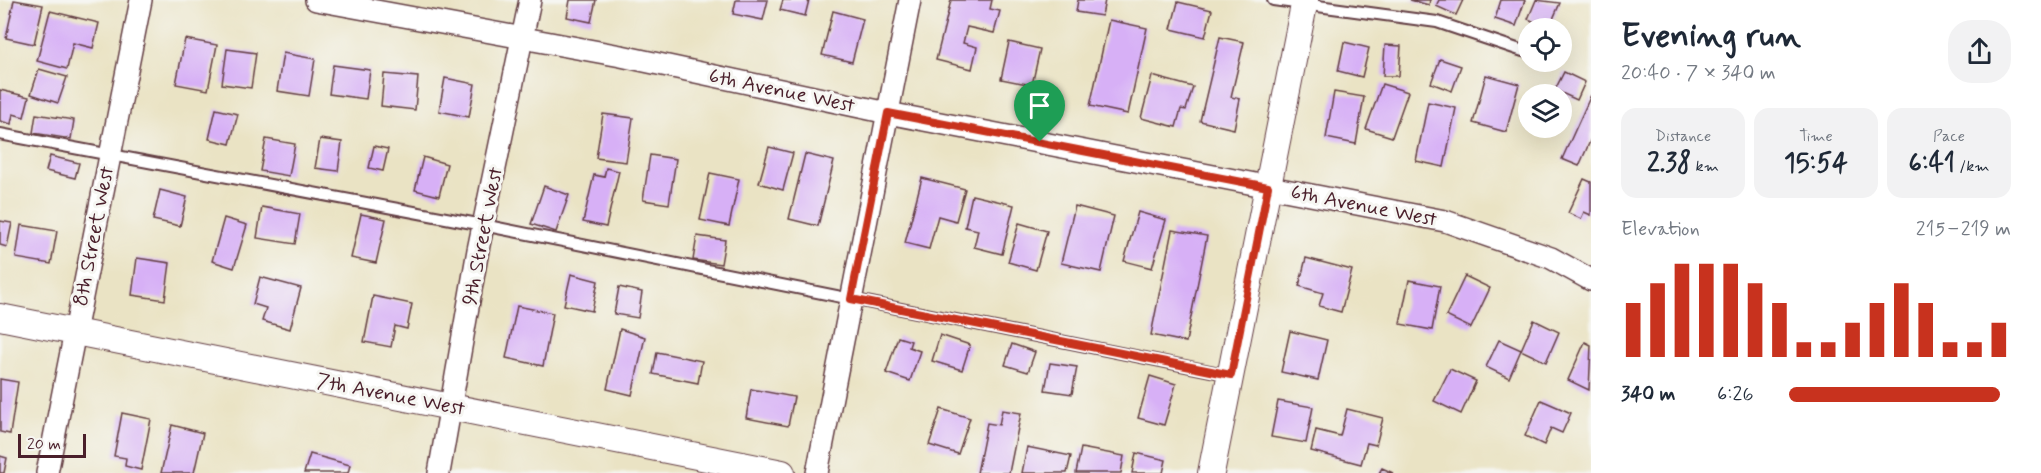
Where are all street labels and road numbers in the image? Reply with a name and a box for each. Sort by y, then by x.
street label: 6th Avenue West [706,62,858,120]
street label: 8th Street West [67,163,121,309]
street label: 9th Street West [456,164,510,308]
street label: 6th Avenue West [1288,178,1440,234]
street label: 7th Avenue West [314,367,468,423]

